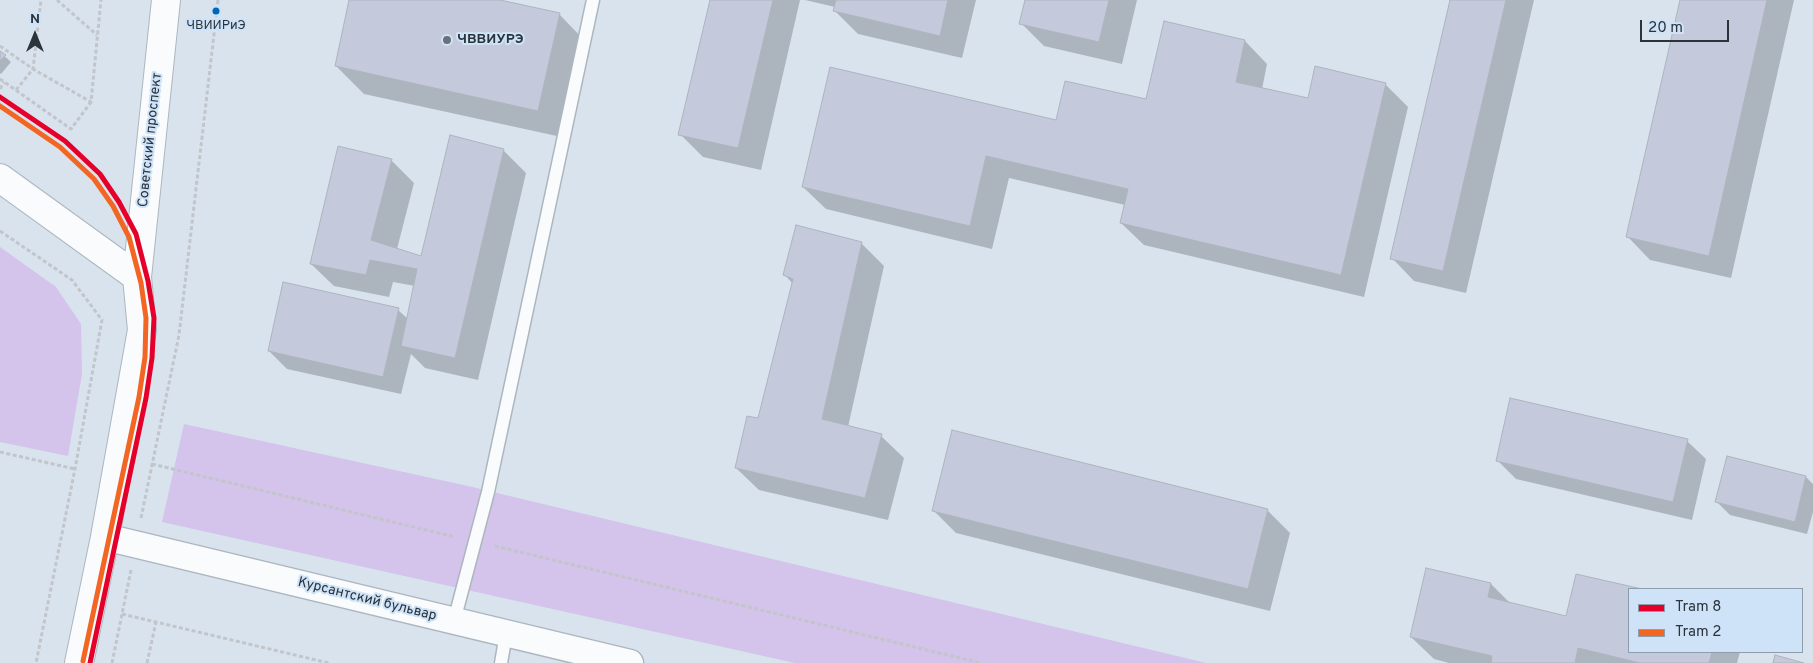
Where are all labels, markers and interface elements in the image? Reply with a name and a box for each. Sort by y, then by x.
marker: ЧВИИРиЭ [211,6,221,16]
north arrow [10,10,60,60]
scale bar [1643,10,1732,42]
text: N [30,11,40,28]
place label: ЧВИИРиЭ [186,18,246,34]
text: 20 m [1648,19,1683,38]
place label: ЧВВИУРЭ [457,32,524,48]
marker: ЧВВИУРЭ [441,34,453,46]
street label: Советский проспект [136,72,166,208]
street label: Курсантский бульвар [296,575,438,625]
legend [1628,588,1803,653]
text: Tram 8 [1675,598,1721,617]
text: Tram 2 [1675,623,1721,642]

